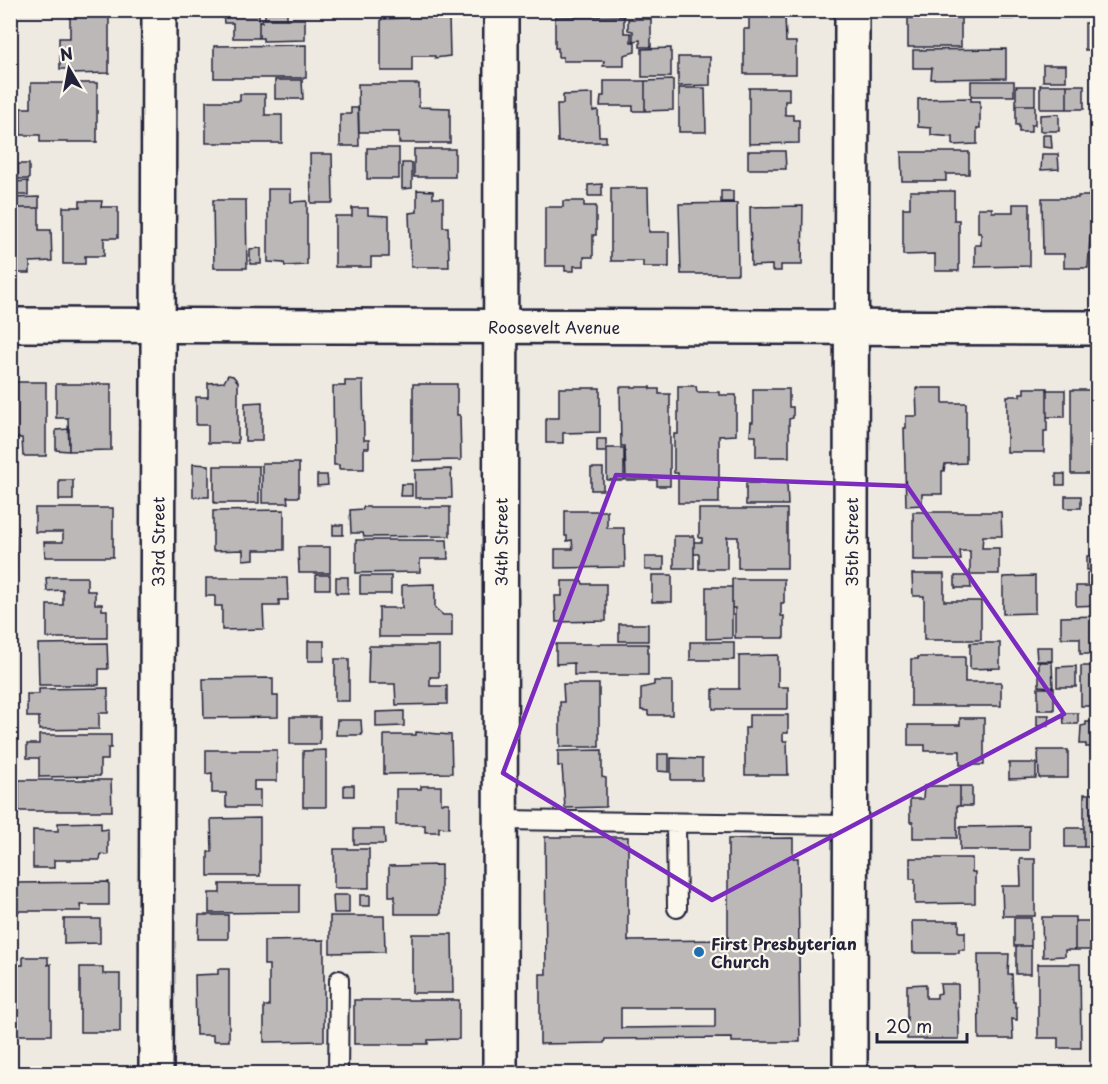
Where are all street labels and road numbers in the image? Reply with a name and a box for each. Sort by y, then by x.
street label: Roosevelt Avenue [488,314,620,339]
street label: 33rd Street [145,496,170,587]
street label: 34th Street [488,497,513,586]
street label: 35th Street [839,497,863,587]

